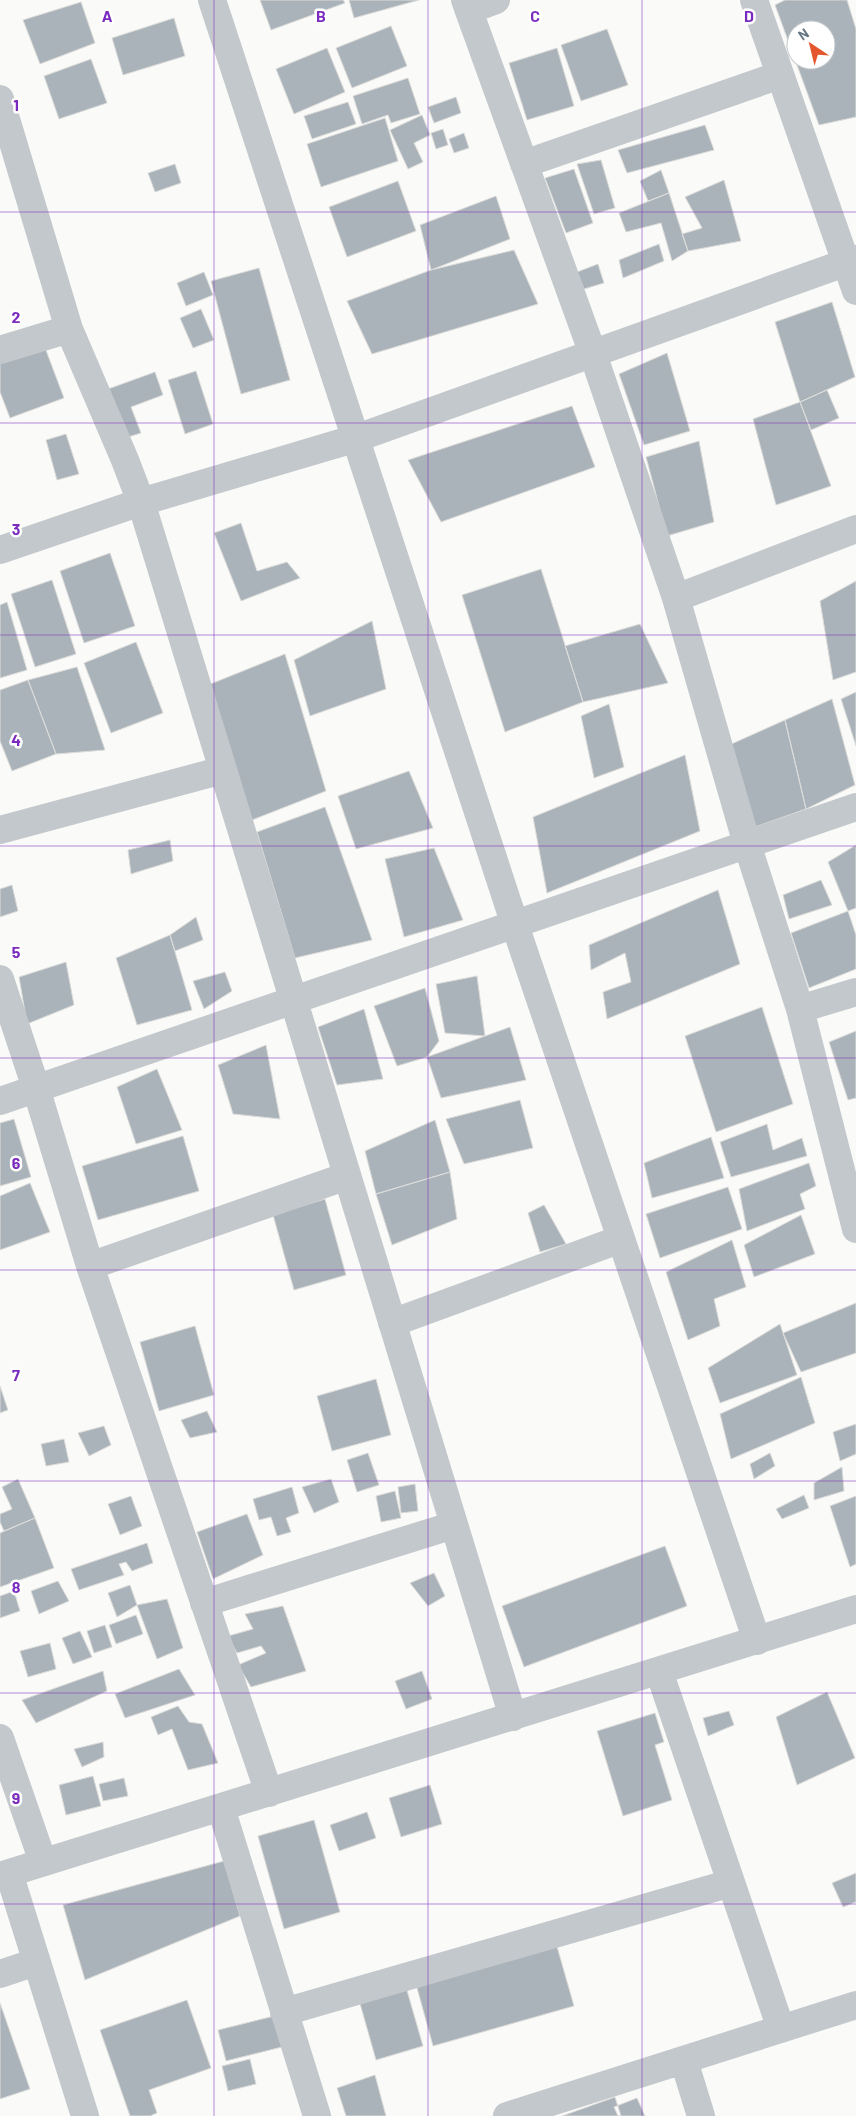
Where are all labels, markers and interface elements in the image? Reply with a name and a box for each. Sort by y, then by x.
text: A [102,6,113,25]
text: B [316,6,326,25]
text: C [530,6,540,25]
text: D [744,6,754,25]
north arrow [786,20,836,70]
text: N [795,24,812,44]
text: 1 [13,95,19,114]
text: 2 [12,307,21,326]
text: 3 [12,519,20,538]
text: 4 [11,730,21,749]
text: 5 [12,942,21,961]
text: 6 [12,1153,21,1172]
text: 7 [12,1365,20,1384]
text: 8 [12,1577,21,1596]
text: 9 [12,1788,20,1807]

